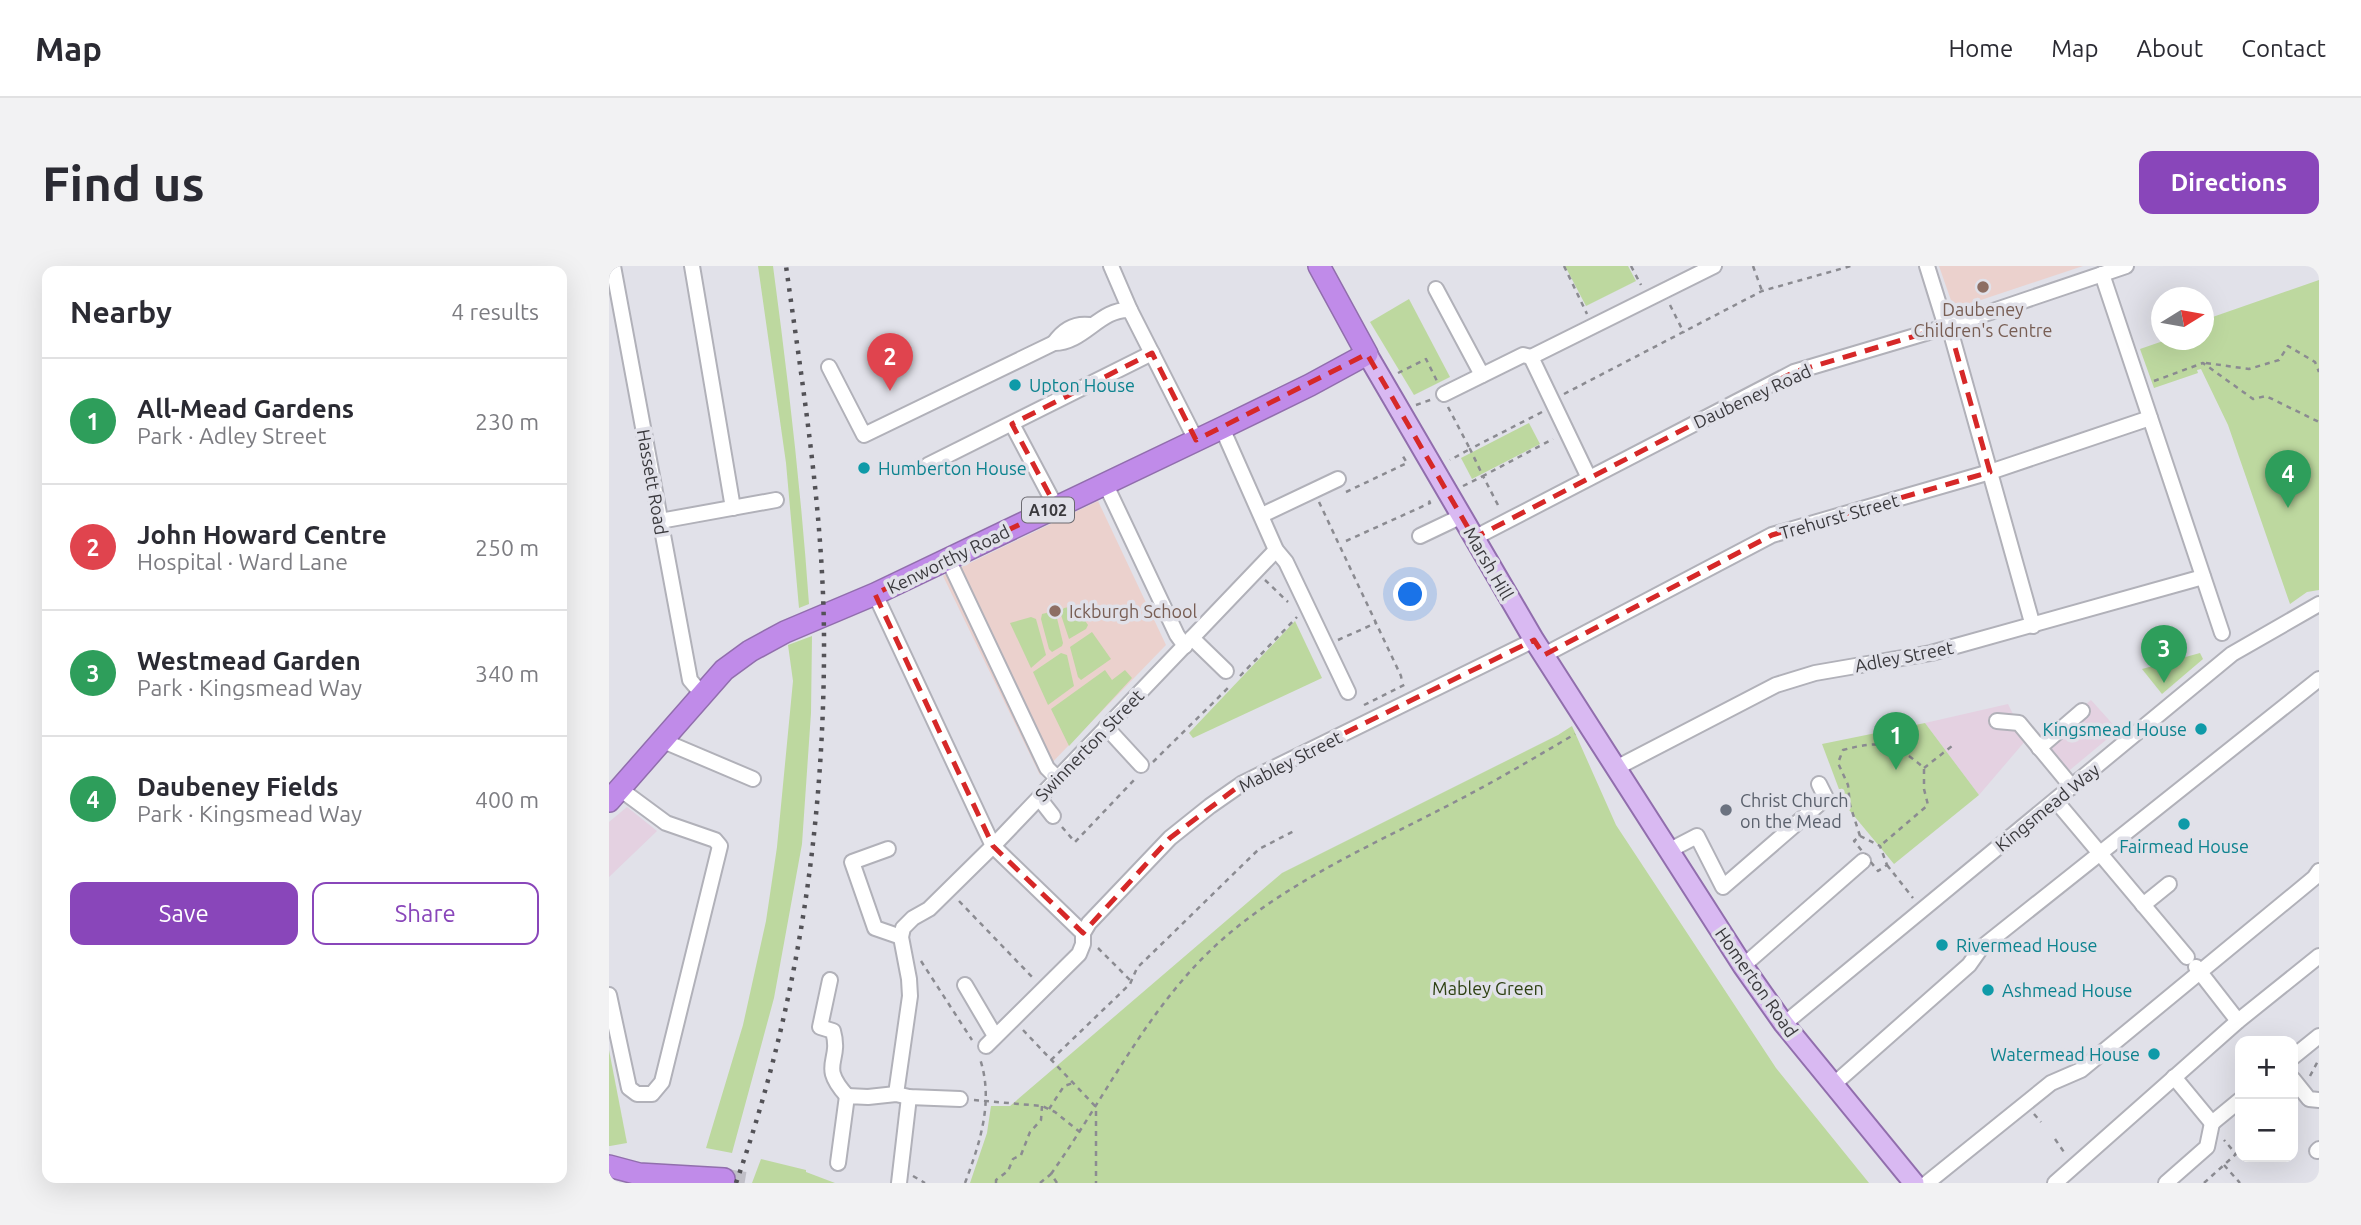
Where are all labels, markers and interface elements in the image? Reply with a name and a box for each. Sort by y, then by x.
text: Map [35,30,102,67]
text: Home [1948,35,2013,62]
text: Map [2051,35,2098,62]
text: About [2136,35,2203,62]
text: Contact [2241,35,2326,62]
button: Directions [2139,151,2319,214]
text: Find us [42,155,205,210]
marker: Daubeney Children's Centre [1975,279,1991,295]
north arrow [2151,287,2214,350]
text: Nearby [70,295,172,329]
text: 4 results [451,299,539,324]
place label: Daubeney Children's Centre [1914,299,2052,340]
pin: 2 [867,333,913,391]
street label: Daubeney Road [1690,360,1814,432]
place label: Upton House [1029,375,1135,395]
marker: Upton House [1007,377,1023,393]
text: All-Mead Gardens [137,394,354,423]
text: 1 [87,409,99,434]
text: 230 m [475,409,539,434]
text: Park · Adley Street [137,423,327,448]
street label: Hassett Road [634,428,672,536]
pin: 4 [2265,450,2311,508]
place label: Humberton House [878,458,1027,478]
marker: Humberton House [856,460,872,476]
street label: Trehurst Street [1777,489,1901,543]
road number: A102 [1022,498,1074,522]
text: John Howard Centre [137,520,387,549]
street label: Kenworthy Road [884,521,1012,597]
street label: Marsh Hill [1460,523,1518,603]
text: 2 [87,535,99,560]
text: 250 m [475,535,539,560]
text: Hospital · Ward Lane [137,549,348,574]
your location [1393,577,1427,611]
place label: Ickburgh School [1069,601,1198,621]
marker: Ickburgh School [1047,603,1063,619]
pin: 3 [2141,625,2187,683]
street label: Adley Street [1853,637,1955,675]
text: Westmead Garden [137,646,361,675]
text: 3 [87,661,99,686]
text: 340 m [475,661,539,686]
text: Park · Kingsmead Way [137,675,362,700]
street label: Swinnerton Street [1031,685,1147,805]
pin: 1 [1873,712,1919,770]
place label: Kingsmead House [2042,719,2187,739]
marker: Kingsmead House [2193,721,2209,737]
street label: Mabley Street [1235,726,1345,796]
street label: Kingsmead Way [1991,759,2103,855]
text: Daubeney Fields [137,772,339,801]
text: 4 [87,787,99,812]
text: 400 m [475,787,539,812]
place label: Christ Church on the Mead [1740,790,1849,831]
text: Park · Kingsmead Way [137,801,362,826]
marker: Christ Church on the Mead [1718,802,1734,818]
marker: Fairmead House [2176,816,2192,832]
place label: Fairmead House [2119,836,2249,856]
button: Save [70,882,298,945]
button: Share [312,882,539,945]
street label: Homerton Road [1712,923,1802,1041]
place label: Rivermead House [1956,935,2098,955]
marker: Rivermead House [1934,937,1950,953]
park label: Mabley Green [1432,978,1544,998]
place label: Ashmead House [2002,980,2133,1000]
marker: Ashmead House [1980,982,1996,998]
map controls [2235,1036,2298,1162]
button: + [2235,1036,2298,1099]
place label: Watermead House [1990,1044,2140,1064]
marker: Watermead House [2146,1046,2162,1062]
button: − [2235,1099,2298,1162]

